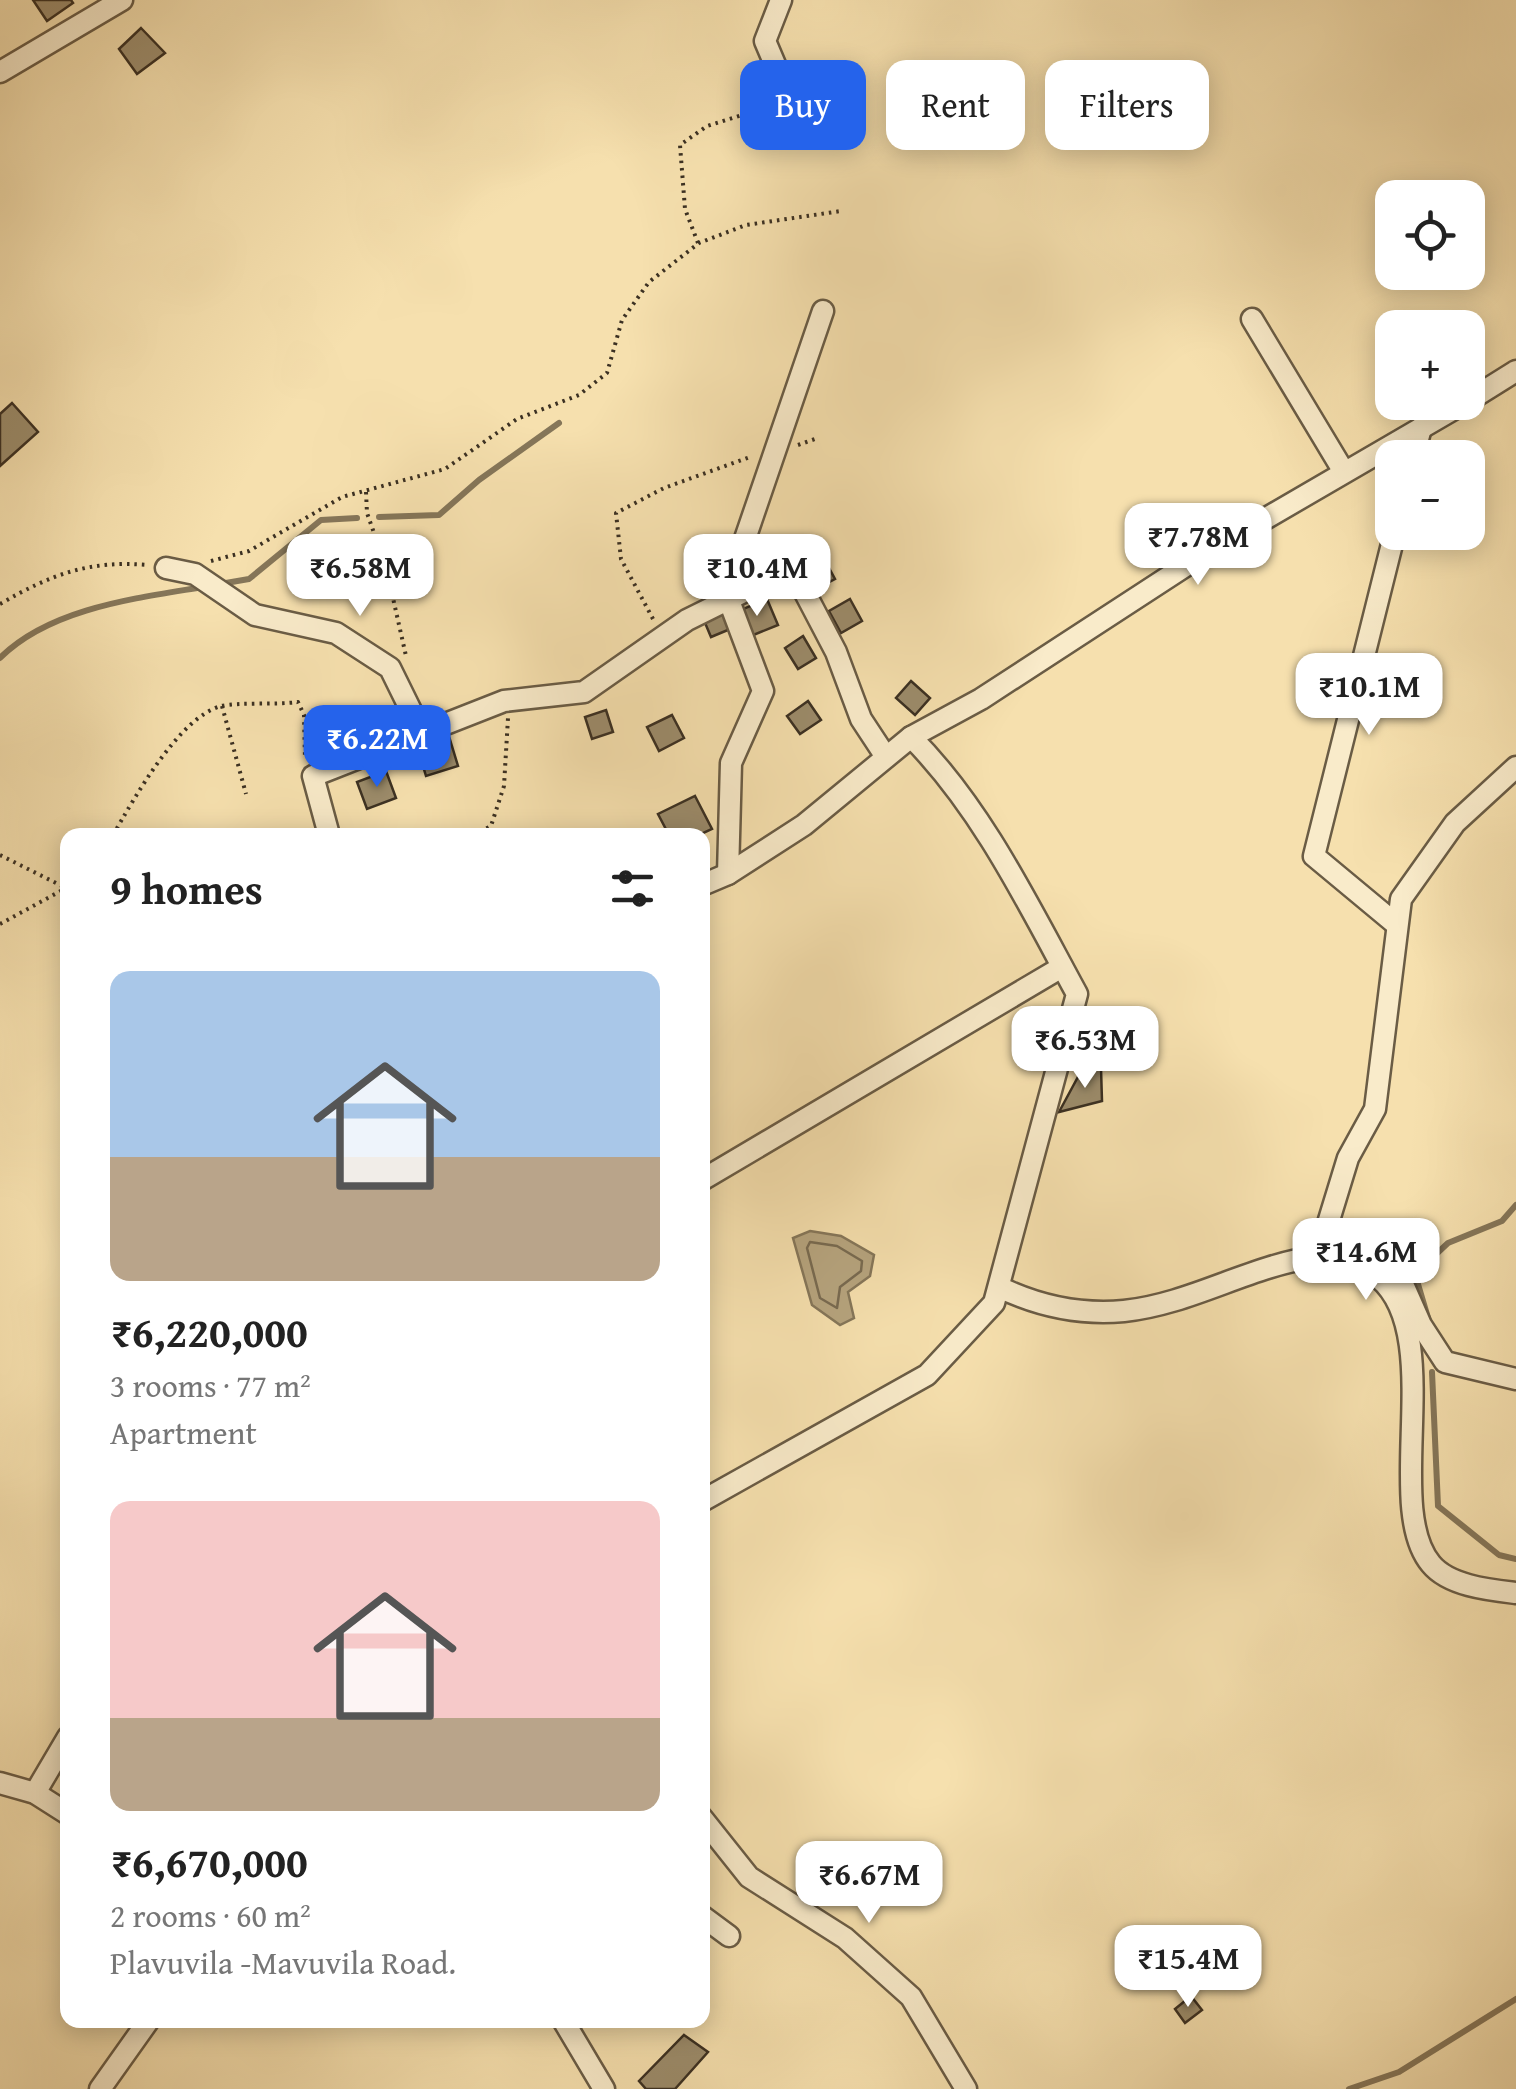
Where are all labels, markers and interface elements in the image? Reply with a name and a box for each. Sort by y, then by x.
chip: Buy [740,60,866,150]
chip: Rent [886,60,1025,150]
chip: Filters [1045,60,1209,150]
map controls [1375,180,1485,550]
button: locate [1375,180,1485,290]
button: + [1375,310,1485,420]
button: − [1375,440,1485,550]
pin: ₹7.78M [1117,503,1279,588]
text: ₹7.78M [1147,512,1249,559]
pin: ₹6.58M [279,534,441,619]
pin: ₹10.4M [676,534,838,619]
text: ₹6.58M [309,543,411,590]
text: ₹10.4M [706,543,808,590]
pin: ₹10.1M [1288,653,1450,738]
text: ₹10.1M [1318,662,1420,709]
pin: ₹6.22M [296,705,458,790]
text: ₹6.22M [326,714,428,761]
text: 9 homes [110,858,263,919]
icon: filters [605,861,660,916]
pin: ₹6.53M [1004,1006,1166,1091]
text: ₹6.53M [1034,1015,1136,1062]
icon: home [295,1036,475,1216]
pin: ₹14.6M [1285,1218,1447,1303]
text: ₹14.6M [1315,1227,1417,1274]
text: ₹6,220,000 [110,1301,308,1362]
text: 3 rooms · 77 m² [110,1362,311,1409]
text: Apartment [110,1409,257,1456]
icon: home [295,1566,475,1746]
text: ₹6,670,000 [110,1831,308,1892]
pin: ₹6.67M [788,1841,950,1926]
text: ₹6.67M [818,1850,920,1897]
text: 2 rooms · 60 m² [110,1892,311,1939]
pin: ₹15.4M [1107,1925,1269,2010]
text: ₹15.4M [1137,1934,1239,1981]
text: Plavuvila -Mavuvila Road. [110,1939,456,1986]

